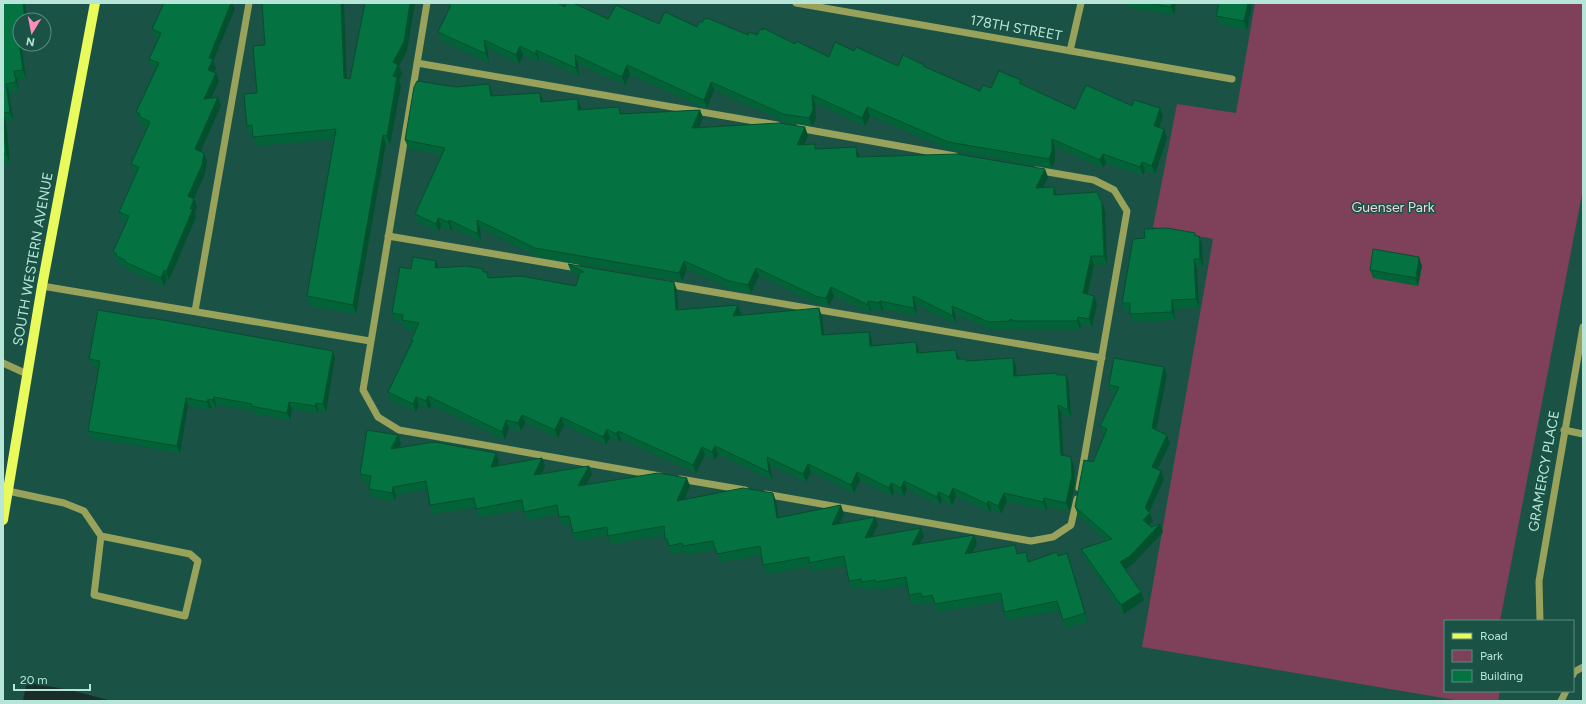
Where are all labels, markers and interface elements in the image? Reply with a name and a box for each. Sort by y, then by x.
north arrow [12,12,52,52]
street label: 178TH STREET [969,12,1064,44]
text: N [25,34,36,48]
street label: SOUTH WESTERN AVENUE [9,171,57,347]
park label: Guenser Park [1352,199,1435,216]
street label: GRAMERCY PLACE [1525,409,1563,533]
legend [1444,620,1574,692]
text: Road [1480,629,1508,643]
text: Park [1480,649,1503,663]
scale bar [14,666,90,692]
text: Building [1480,669,1523,683]
text: 20 m [20,673,48,687]

